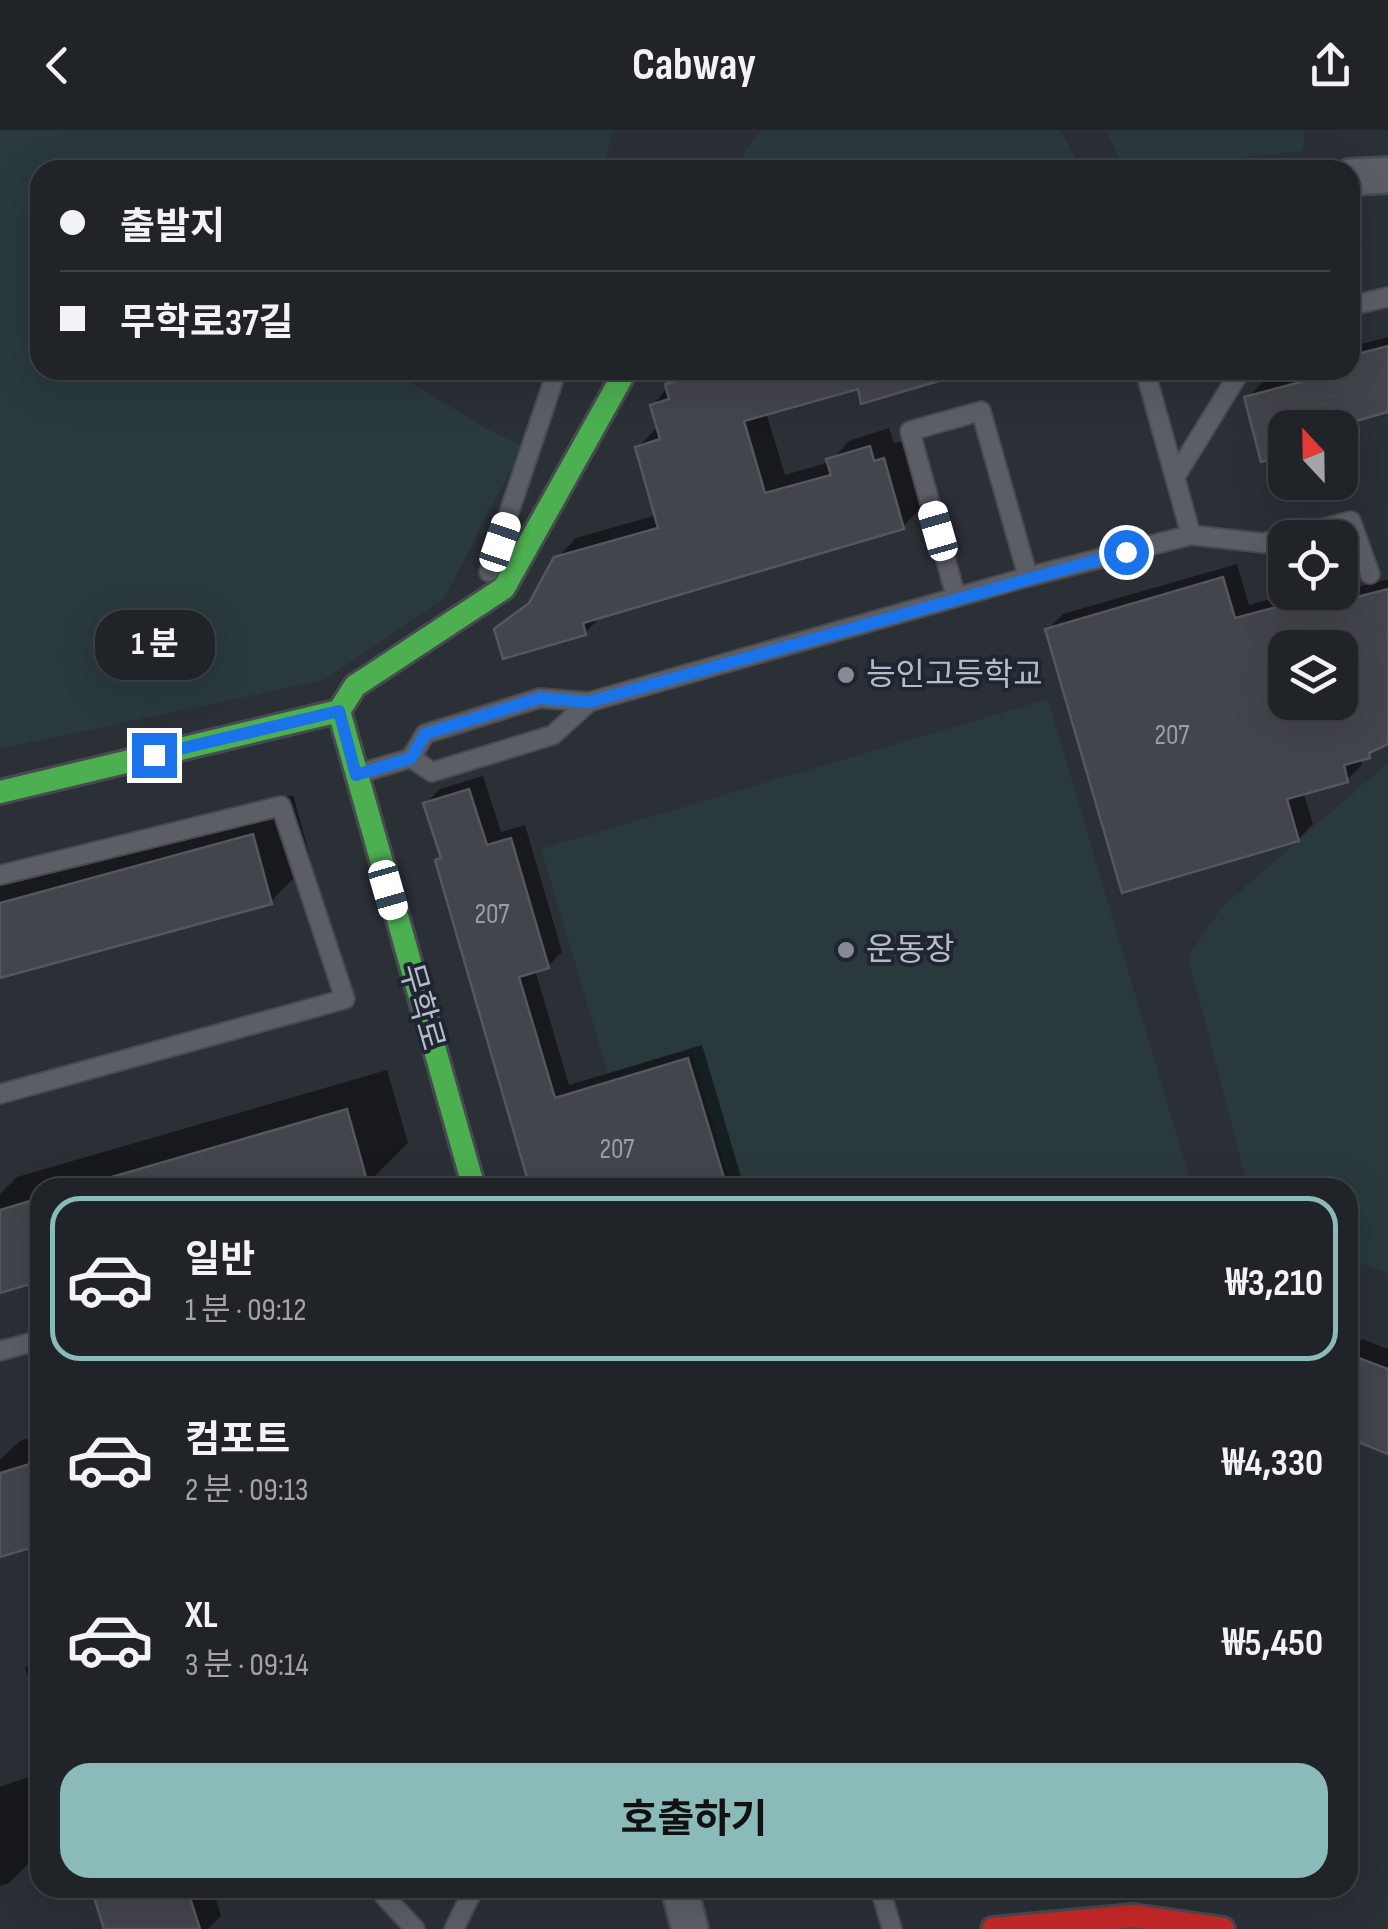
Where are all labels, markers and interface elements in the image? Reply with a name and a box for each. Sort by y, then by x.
icon: back [30,38,85,93]
text: Cabway [632,38,756,93]
icon: share [1303,38,1358,93]
text: 출발지 [120,205,225,250]
text: 무학로37길 [120,301,293,346]
north arrow [1268,410,1358,500]
map controls [1268,410,1358,720]
car [915,498,961,564]
car [476,509,524,575]
button: locate [1268,520,1358,610]
route start [1104,530,1149,575]
callout: 1 분 [94,610,214,680]
text: 1 분 [132,625,178,664]
button: layers [1268,630,1358,720]
place label: 능인고등학교 [866,656,1043,695]
marker: 능인고등학교 [835,664,857,686]
house number: 207 [1154,719,1190,752]
route end [132,733,177,778]
car [365,857,411,923]
house number: 207 [474,898,510,931]
place label: 운동장 [866,931,954,970]
marker: 운동장 [835,939,857,961]
street label: 무학로 [390,959,452,1055]
house number: 207 [599,1133,635,1166]
icon: car [65,1234,155,1324]
text: 일반 [185,1238,255,1283]
text: ₩3,210 [1225,1261,1323,1306]
text: 1 분 · 09:12 [185,1291,307,1330]
icon: car [65,1414,155,1504]
text: 컴포트 [185,1418,290,1463]
text: ₩4,330 [1222,1441,1323,1486]
text: 2 분 · 09:13 [185,1471,308,1510]
text: XL [185,1593,218,1638]
icon: car [65,1594,155,1684]
text: ₩5,450 [1222,1621,1323,1666]
text: 3 분 · 09:14 [185,1646,309,1685]
button: 호출하기 [60,1763,1328,1878]

